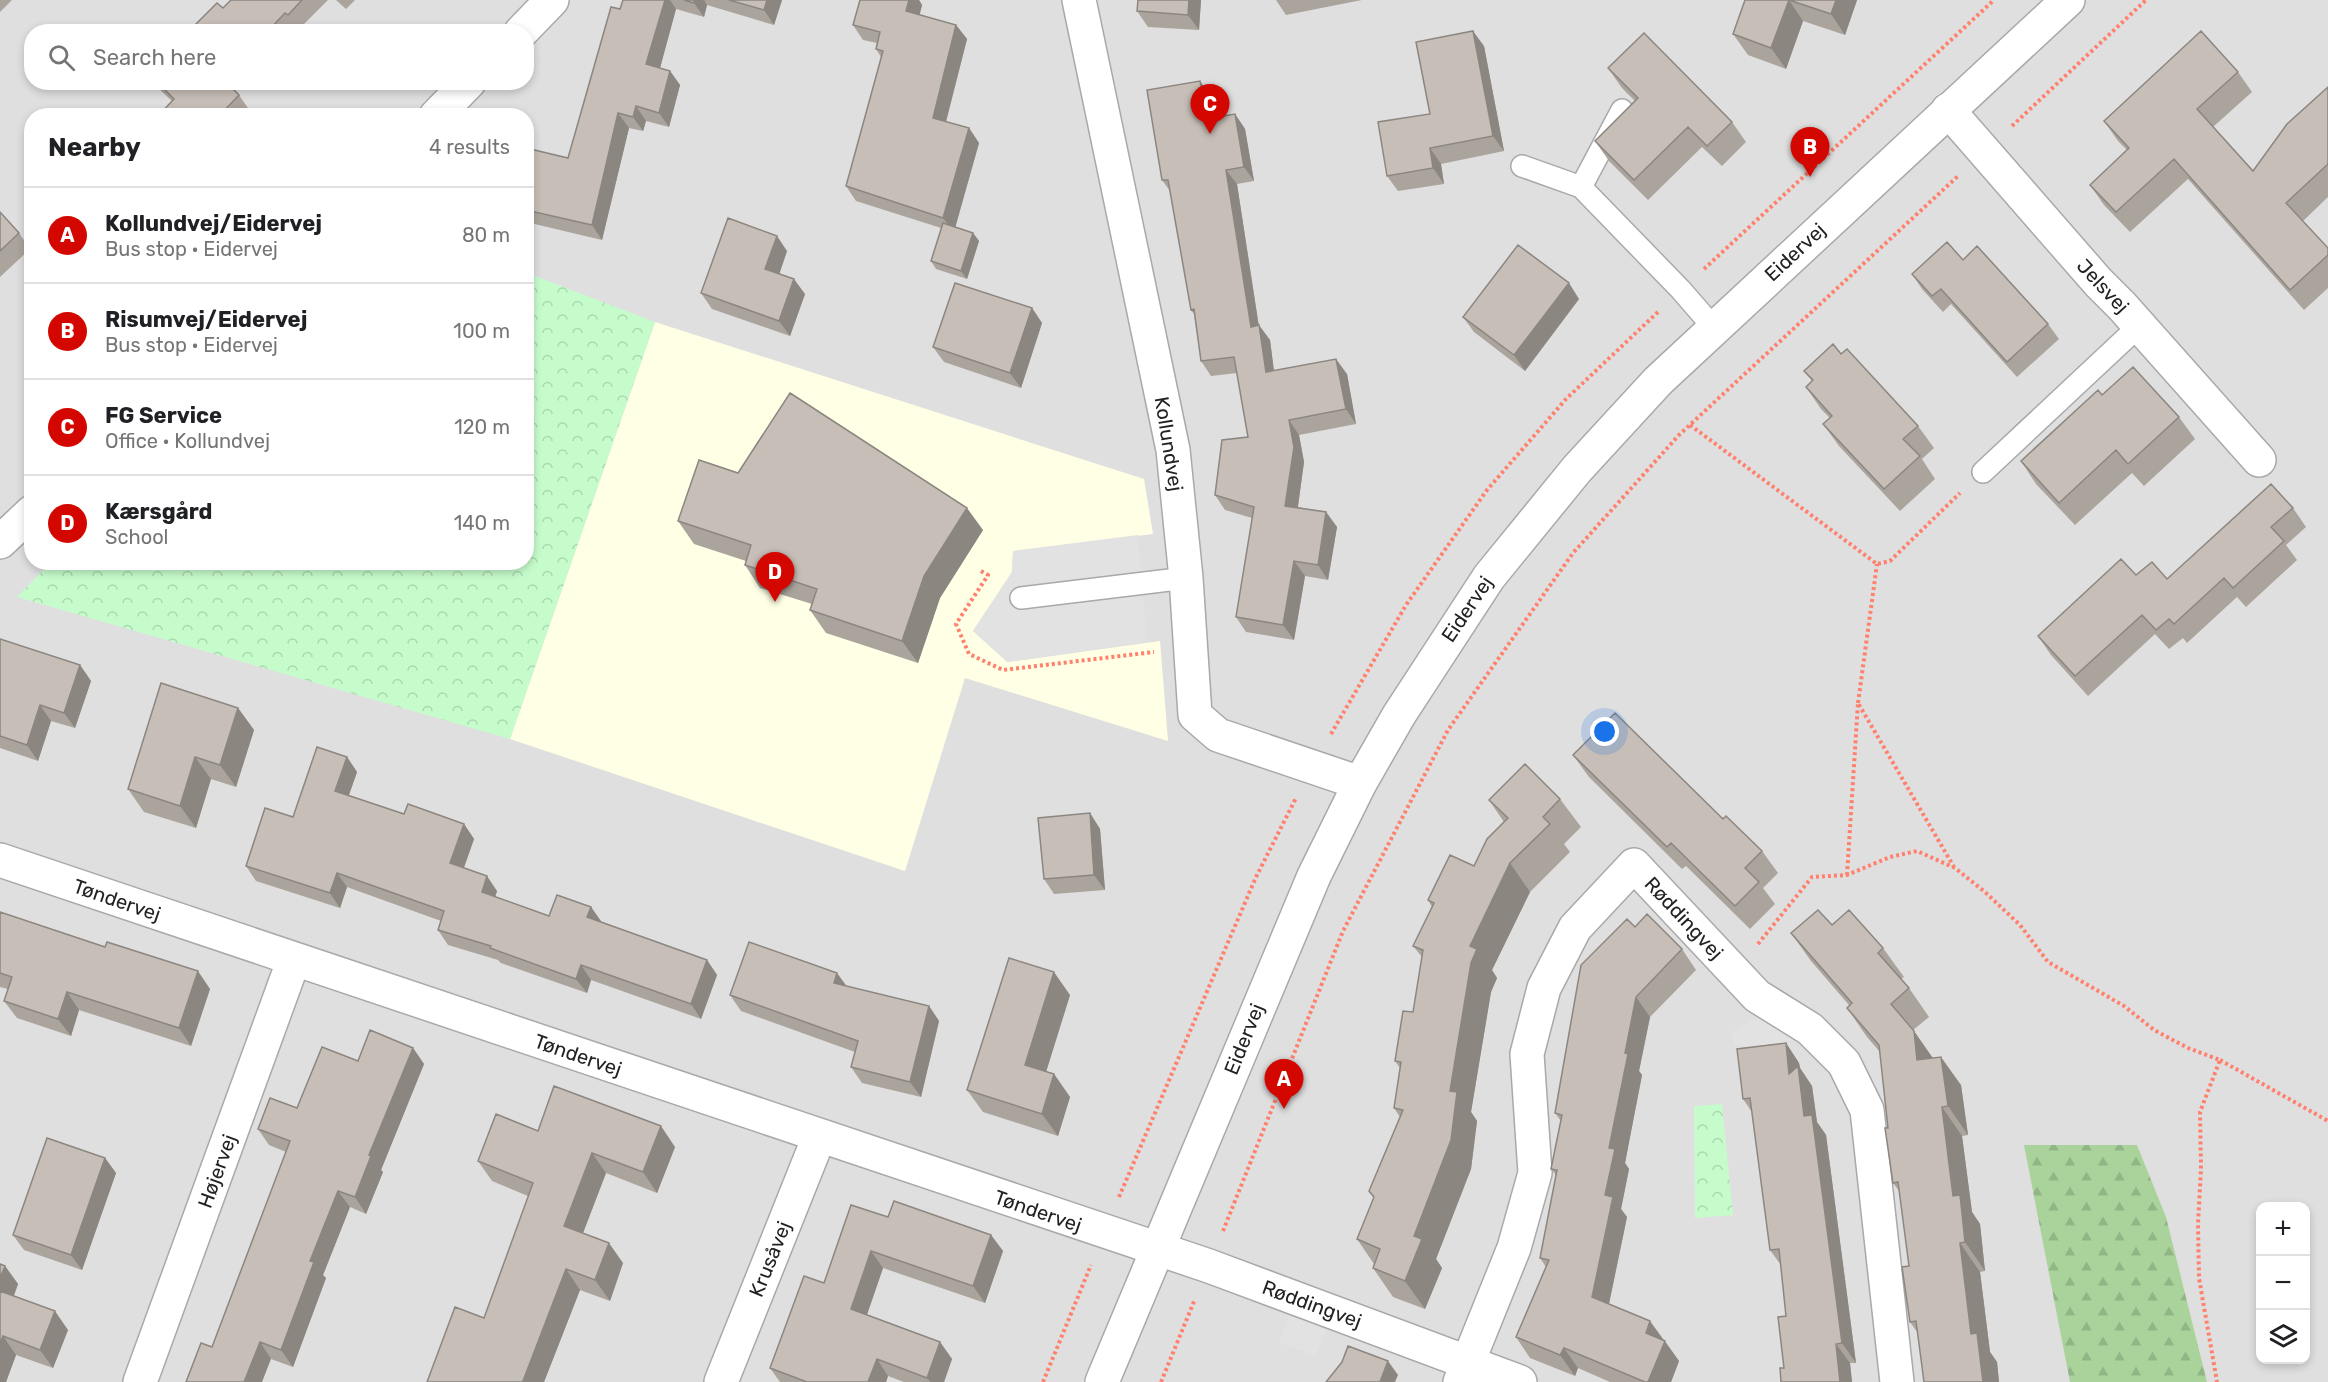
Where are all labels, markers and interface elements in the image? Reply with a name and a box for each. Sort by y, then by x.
search box [24,24,534,90]
icon: search [45,41,78,74]
text: Search here [93,44,216,71]
pin: C [1190,84,1230,134]
pin: B [1790,128,1830,177]
text: Nearby [48,132,141,163]
text: 4 results [429,135,510,159]
text: Kollundvej/Eidervej [105,210,322,237]
street label: Eidervej [1760,218,1830,286]
text: A [60,223,75,247]
text: 80 m [462,223,510,247]
text: Bus stop · Eidervej [105,237,278,261]
street label: Jelsvej [2072,254,2134,318]
text: Risumvej/Eidervej [105,306,307,333]
text: B [60,319,75,343]
text: 100 m [453,319,510,343]
text: Bus stop · Eidervej [105,333,278,357]
street label: Kollundvej [1150,395,1188,493]
text: FG Service [105,402,222,429]
text: C [60,415,75,439]
text: 120 m [454,415,510,439]
text: Office · Kollundvej [105,429,270,453]
text: Kærsgård [105,498,212,525]
text: D [60,511,75,535]
text: 140 m [454,511,510,535]
text: School [105,525,168,549]
pin: D [756,552,794,602]
street label: Eidervej [1436,571,1498,647]
your location [1590,717,1619,746]
street label: Røddingvej [1640,872,1728,964]
street label: Tøndervej [70,874,164,926]
street label: Eidervej [1219,1000,1269,1078]
street label: Tøndervej [531,1029,625,1081]
pin: A [1264,1060,1304,1109]
street label: Højervej [193,1131,241,1211]
street label: Tøndervej [991,1185,1085,1237]
map controls [2256,1202,2310,1364]
button: + [2256,1202,2310,1256]
street label: Krusåvej [744,1218,796,1300]
button: − [2256,1256,2310,1310]
street label: Røddingvej [1259,1275,1365,1333]
button: layers [2256,1310,2310,1364]

